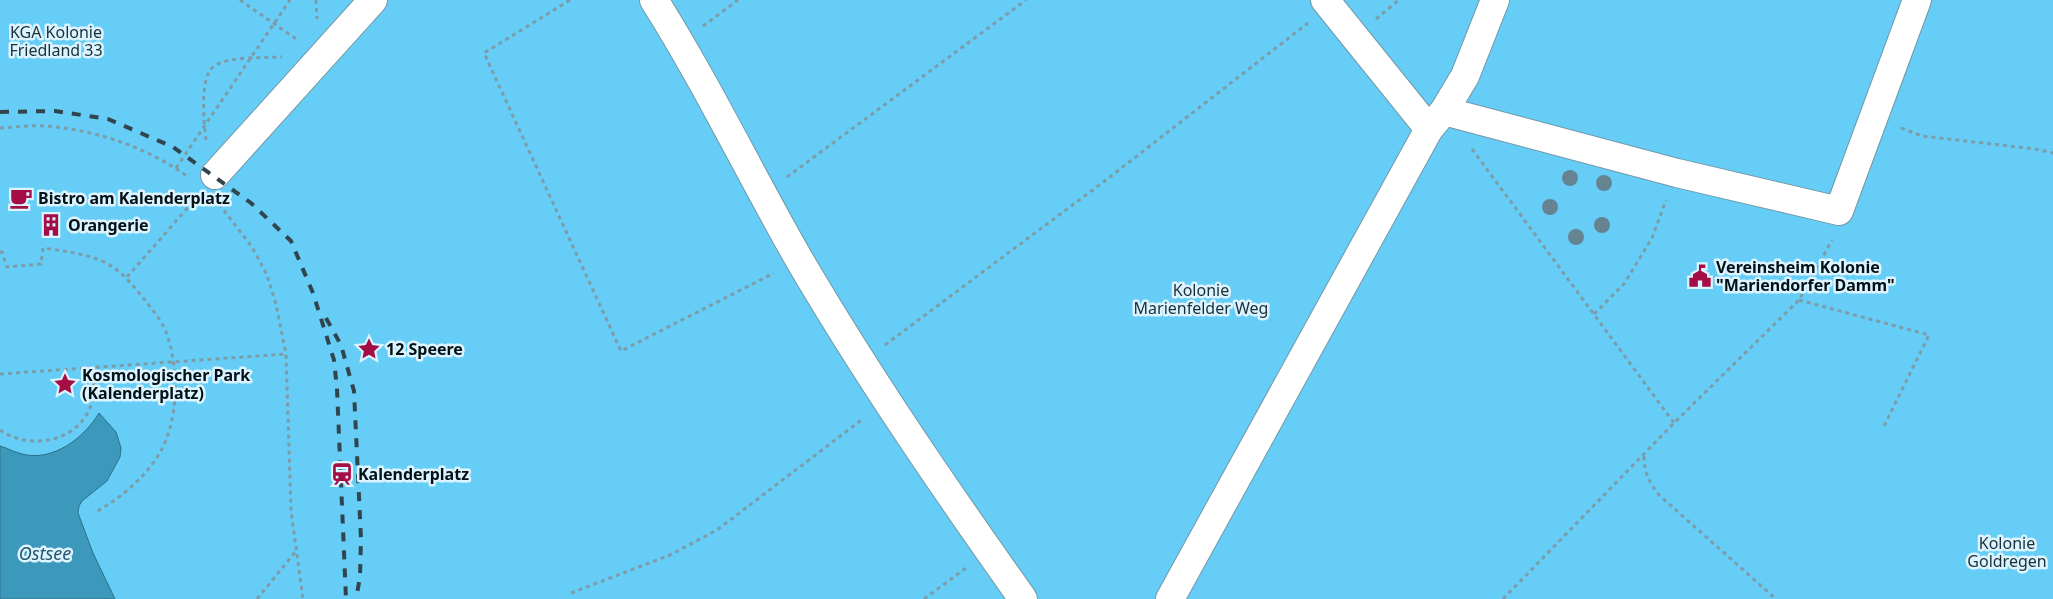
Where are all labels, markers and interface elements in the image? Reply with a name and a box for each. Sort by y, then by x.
park label: KGA Kolonie Friedland 33 [9,21,103,61]
cafe icon: Bistro am Kalenderplatz [8,185,34,211]
place label: Bistro am Kalenderplatz [38,187,230,209]
building icon: Orangerie [38,212,64,238]
place label: Orangerie [68,214,149,236]
place label: Vereinsheim Kolonie "Mariendorfer Damm" [1716,256,1895,296]
public building icon: Vereinsheim Kolonie "Mariendorfer Damm" [1687,263,1713,289]
park label: Kolonie Marienfelder Weg [1134,279,1268,319]
place icon: 12 Speere [356,336,382,362]
place label: 12 Speere [386,338,463,360]
place label: Kosmologischer Park (Kalenderplatz) [82,364,250,404]
place icon: Kosmologischer Park (Kalenderplatz) [52,371,78,397]
station icon: Kalenderplatz [329,461,355,487]
place label: Kalenderplatz [358,463,469,485]
park label: Kolonie Goldregen [1967,532,2047,572]
water label: Ostsee [19,541,71,565]

